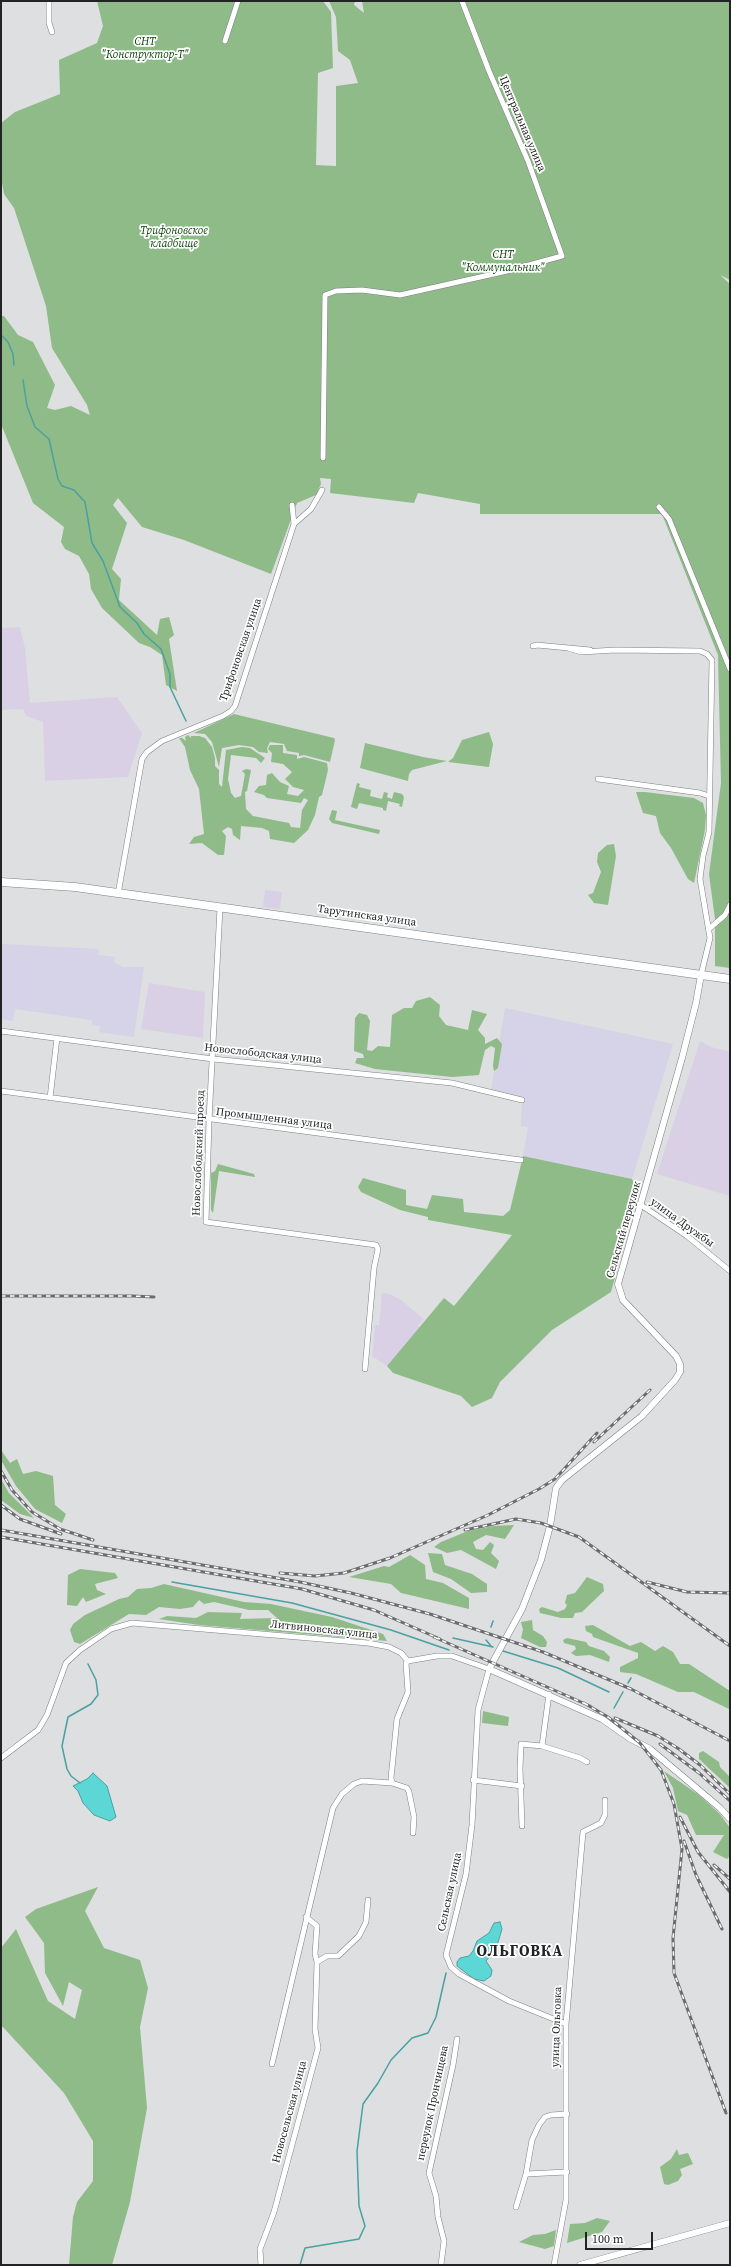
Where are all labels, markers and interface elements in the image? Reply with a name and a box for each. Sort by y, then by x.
park label: СНТ "Конструктор-Т" [101,35,189,61]
street label: Центральная улица [496,74,548,174]
park label: Трифоновское кладбище [140,224,208,250]
park label: СНТ "Коммунальник" [461,248,545,274]
street label: Трифоновская улица [217,597,265,703]
street label: Тарутинская улица [317,903,417,929]
street label: Новослободская улица [204,1041,322,1067]
street label: Новослободский проезд [190,1090,208,1216]
street label: Промышленная улица [215,1105,333,1133]
street label: Сельский переулок [604,1180,644,1280]
street label: улица Дружбы [648,1195,716,1251]
street label: Литвиновская улица [270,1618,378,1642]
street label: Сельская улица [435,1851,465,1933]
district label: ОЛЬГОВКА [477,1943,563,1961]
street label: улица Ольговка [549,1986,565,2068]
street label: переулок Прончищева [414,2044,452,2162]
street label: Новосельская улица [270,2060,310,2164]
scale bar [587,2224,655,2250]
text: 100 m [592,2231,624,2247]

